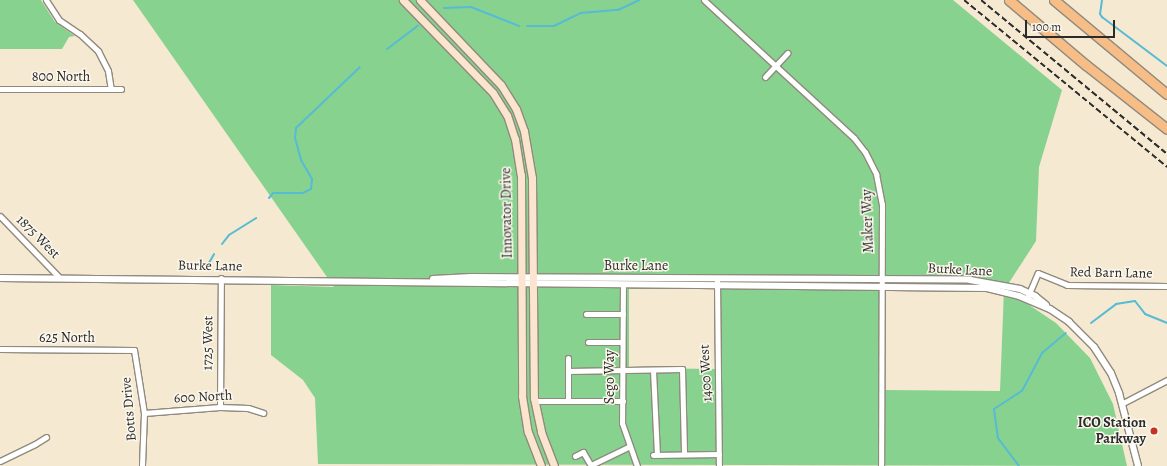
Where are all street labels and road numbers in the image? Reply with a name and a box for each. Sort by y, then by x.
street label: 800 North [32,69,90,85]
street label: Innovator Drive [498,168,516,258]
street label: Maker Way [858,189,878,253]
street label: 1875 West [13,212,63,262]
street label: Burke Lane [178,257,242,275]
street label: Burke Lane [604,258,668,274]
street label: Burke Lane [927,260,993,280]
street label: Red Barn Lane [1069,264,1153,282]
street label: 1725 West [199,316,217,370]
street label: 625 North [39,330,95,346]
street label: 1400 West [696,344,716,402]
street label: Sego Way [602,350,618,404]
street label: Botts Drive [118,376,140,442]
street label: 600 North [173,387,233,407]

